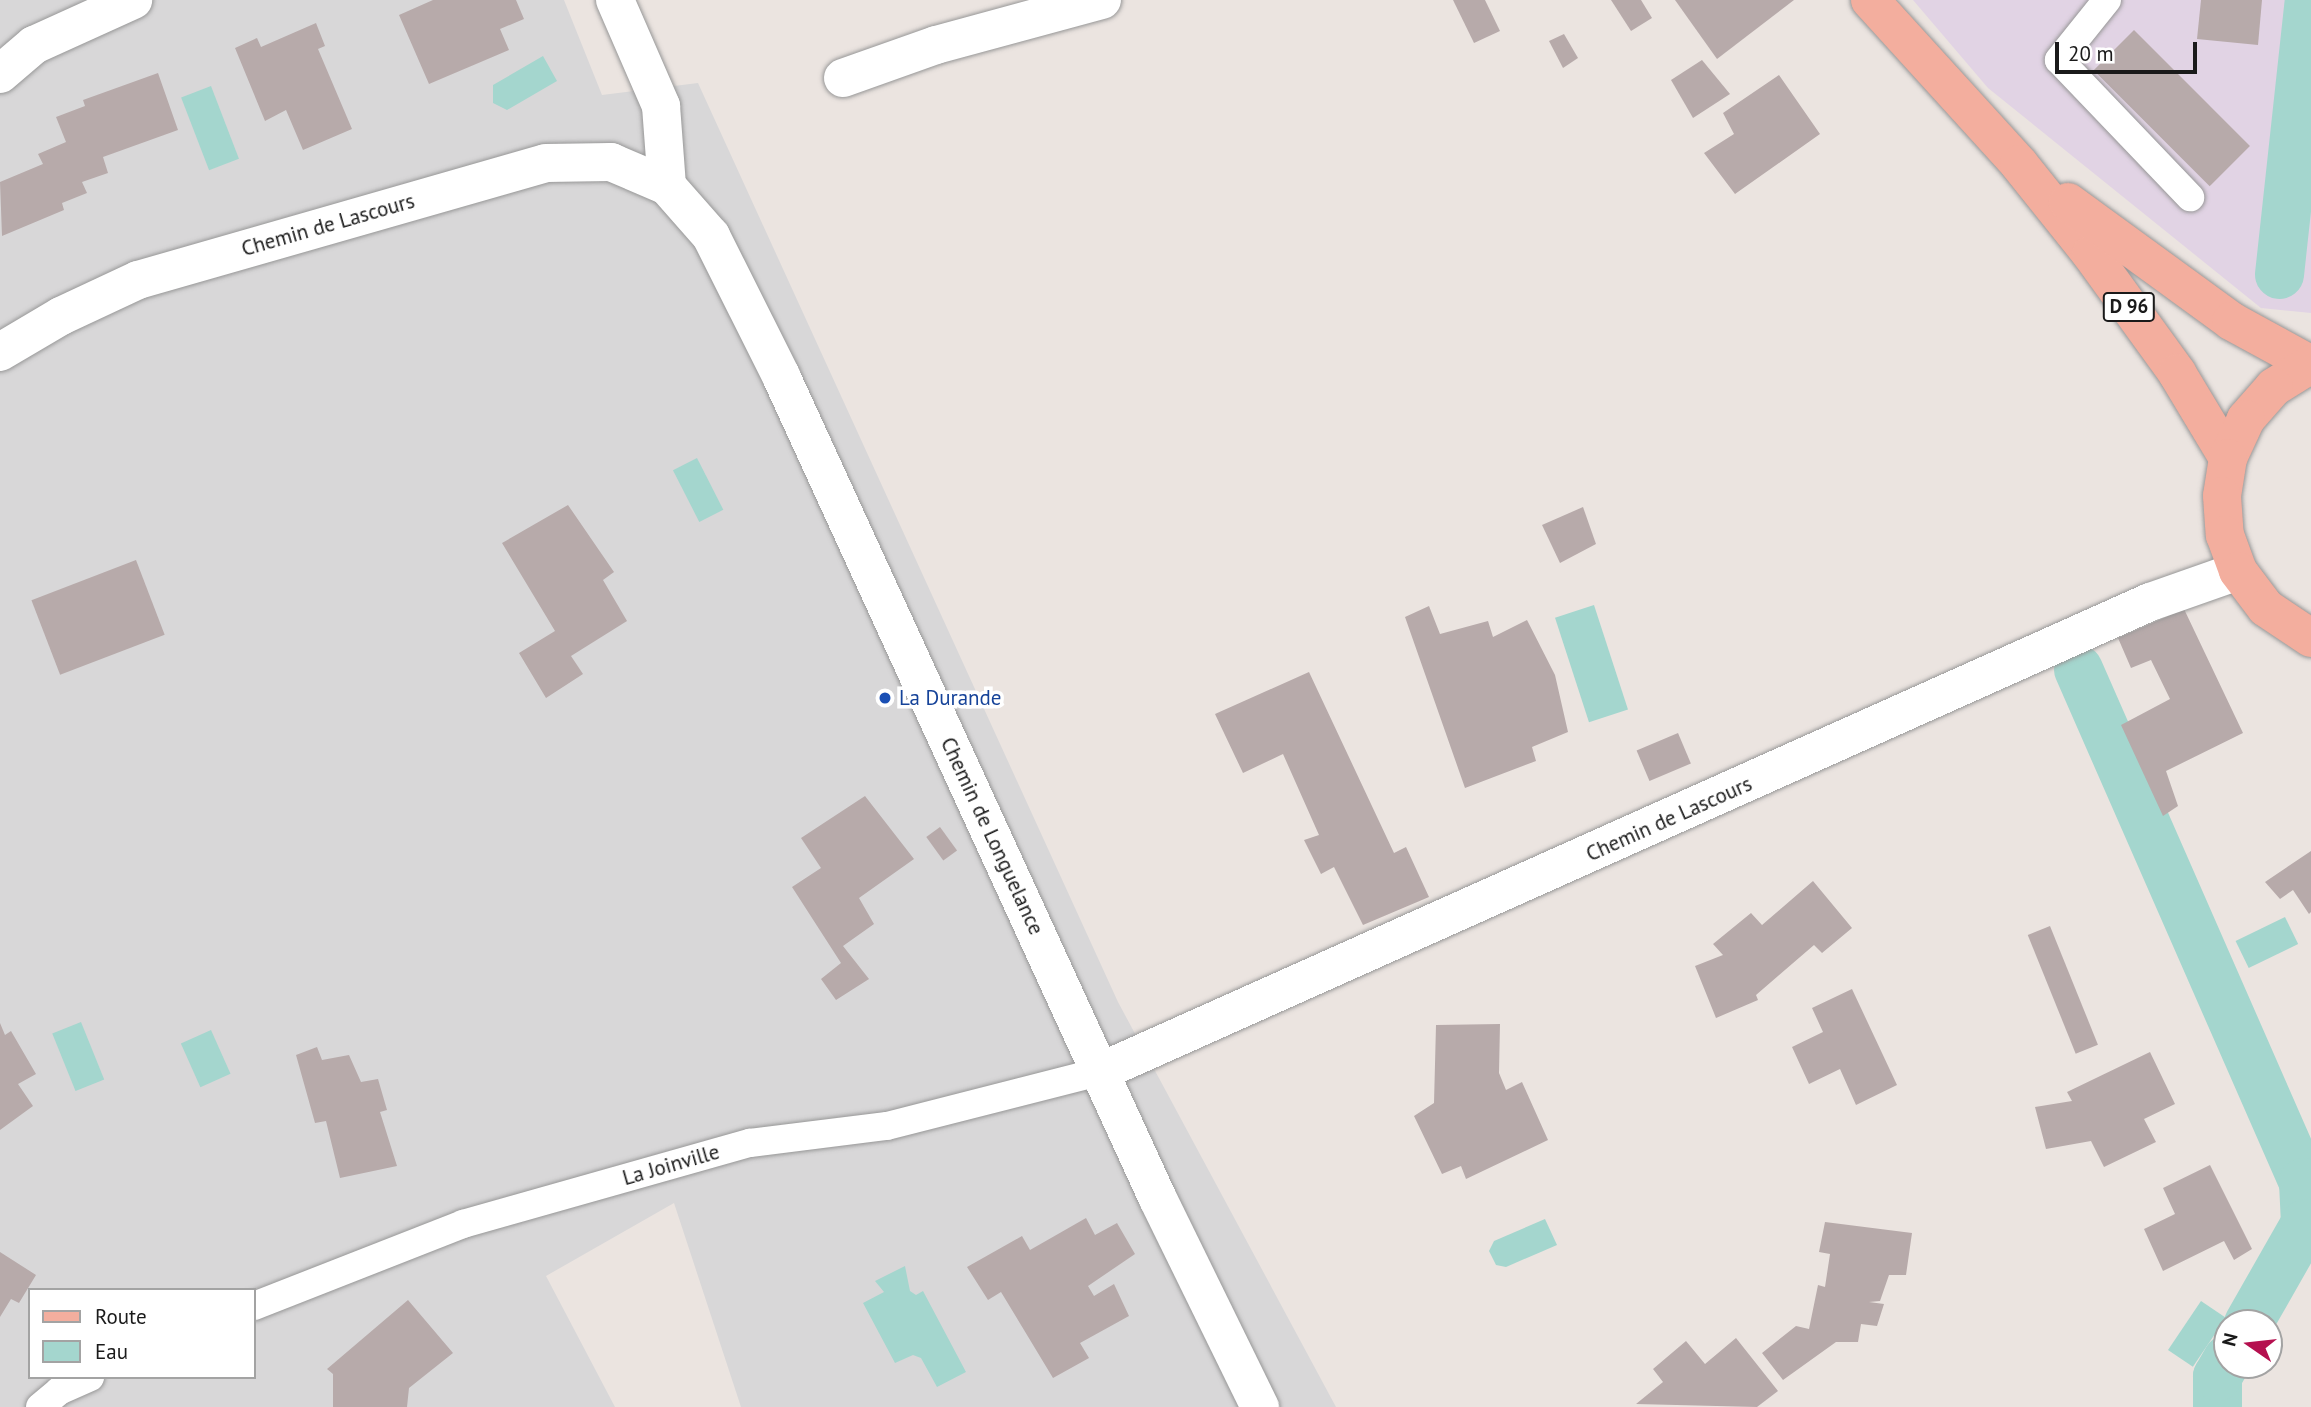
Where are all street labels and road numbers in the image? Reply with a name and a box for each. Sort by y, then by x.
street label: Chemin de Lascours [239,188,417,262]
road number: D 96 [2101,292,2157,322]
street label: Chemin de Longuelance [935,733,1049,939]
street label: Chemin de Lascours [1582,771,1756,867]
street label: La Joinville [620,1139,722,1191]

